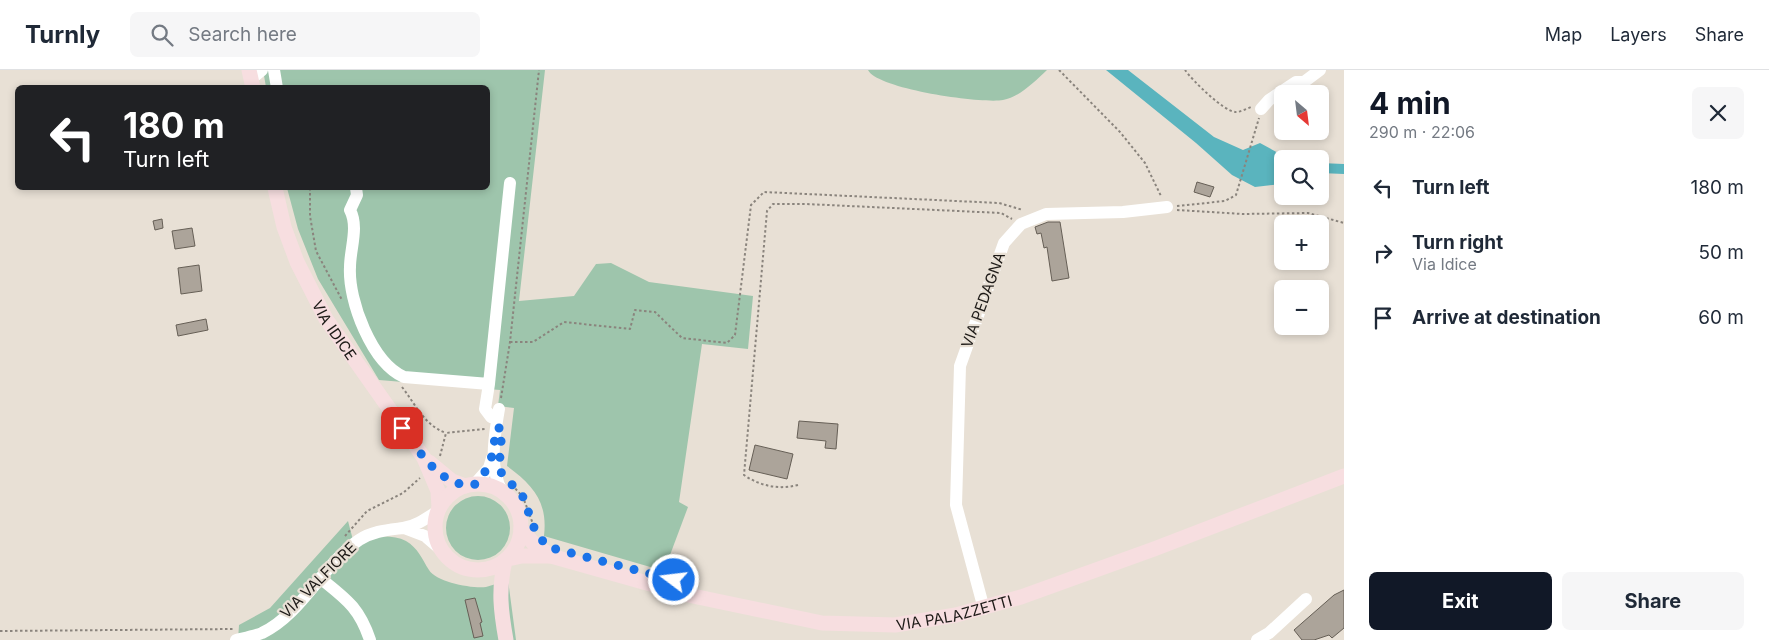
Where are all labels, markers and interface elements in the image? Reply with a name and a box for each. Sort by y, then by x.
search box [130,12,480,57]
text: Turnly [25,20,100,49]
icon: search [148,21,176,49]
text: Search here [188,23,297,46]
text: Map [1545,24,1582,45]
text: Layers [1610,24,1667,45]
text: Share [1695,24,1744,45]
north arrow [1274,85,1329,140]
map controls [1274,85,1329,335]
text: 4 min [1369,85,1451,121]
button: close [1692,87,1744,139]
text: 180 m [123,104,225,146]
icon: left [40,105,105,170]
text: 290 m · 22:06 [1369,122,1475,142]
text: Turn left [123,146,209,172]
button: search [1274,150,1329,205]
icon: left [1369,174,1397,202]
text: Turn left [1412,176,1490,199]
text: 180 m [1691,176,1744,199]
button: + [1274,215,1329,270]
text: Turn right [1412,231,1503,254]
icon: right [1369,239,1397,267]
text: 50 m [1698,241,1744,264]
street label: VIA PEDAGNA [957,250,1009,350]
text: Via Idice [1412,254,1477,274]
button: − [1274,280,1329,335]
street label: VIA IDICE [308,297,361,363]
icon: arrive [1369,304,1397,332]
text: Arrive at destination [1412,306,1601,329]
text: 60 m [1698,306,1744,329]
pin [381,407,423,449]
icon: arrive [388,414,416,442]
street label: VIA VALFIORE [276,538,360,622]
position arrow [647,553,699,605]
button: Exit [1369,572,1552,630]
button: Share [1562,572,1744,630]
street label: VIA PALAZZETTI [895,590,1014,634]

